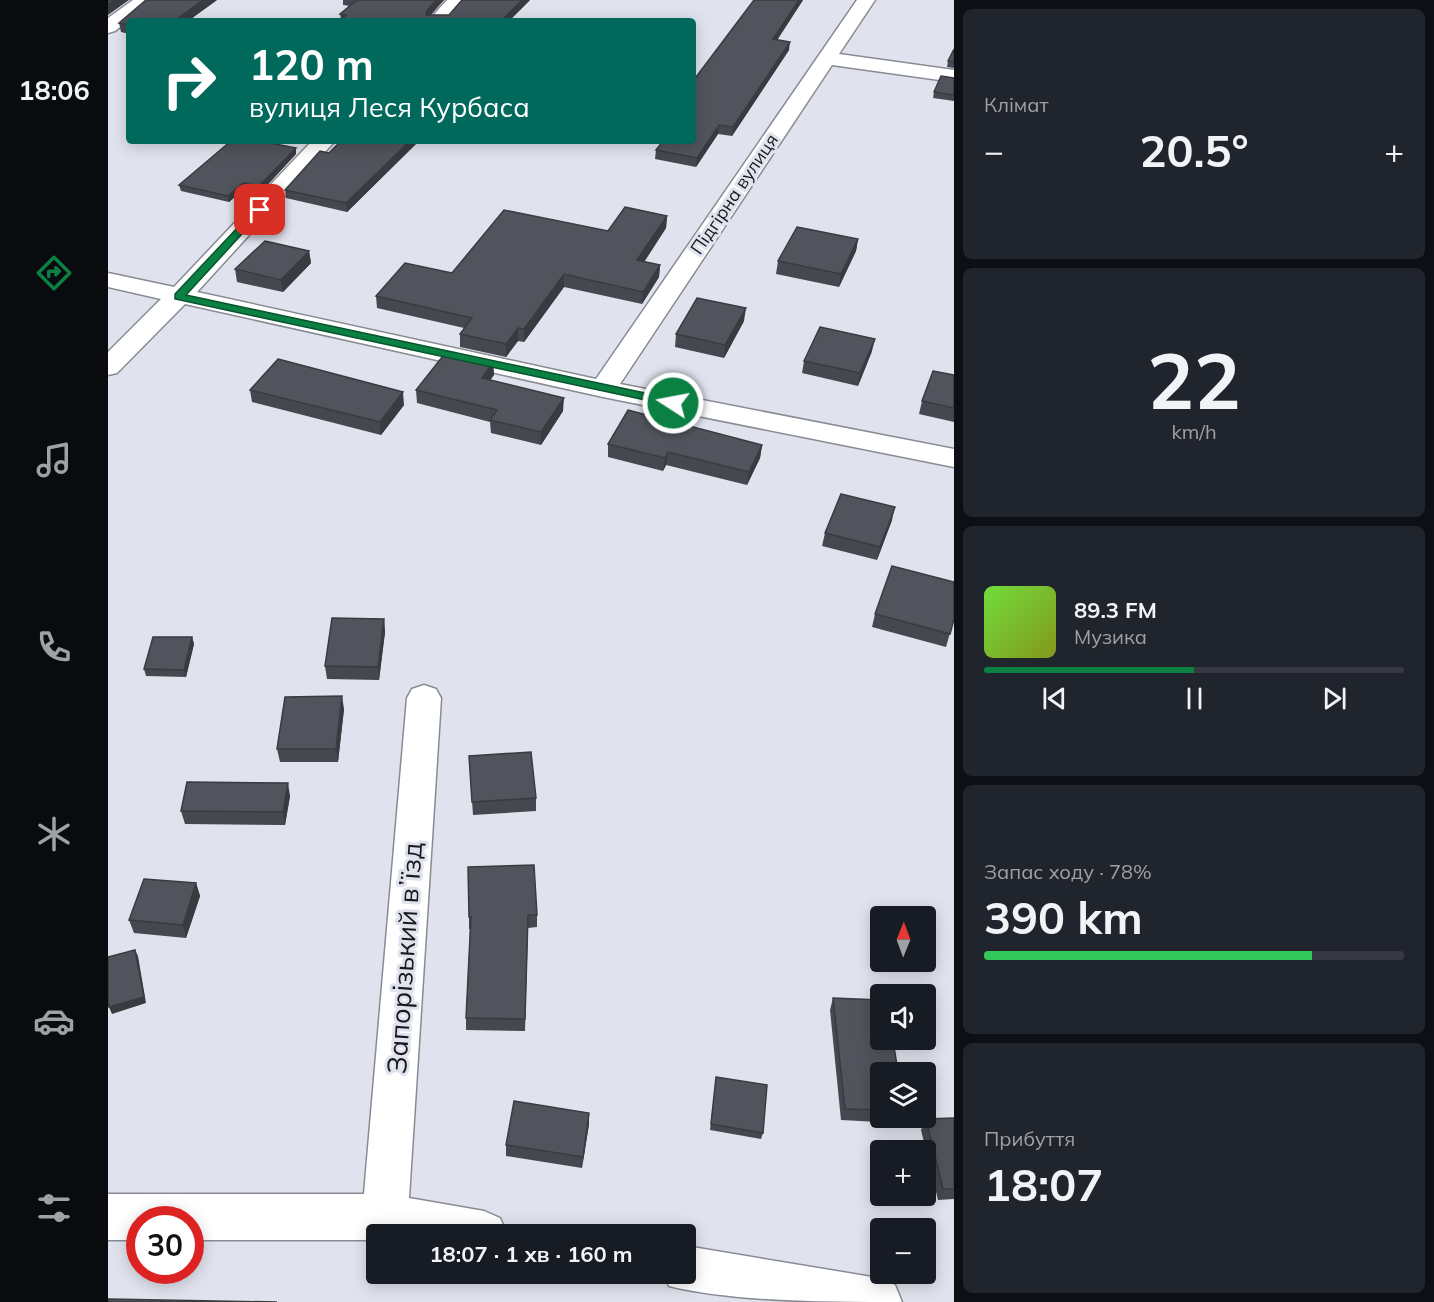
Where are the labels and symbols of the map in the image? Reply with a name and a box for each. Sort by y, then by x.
street label: Підгірна вулиця [685,129,783,259]
pin [234,184,285,235]
position arrow [641,371,705,435]
street label: Запорізький вʼїзд [379,841,429,1075]
north arrow [870,906,936,972]
speed limit sign: 30 [126,1206,204,1284]

